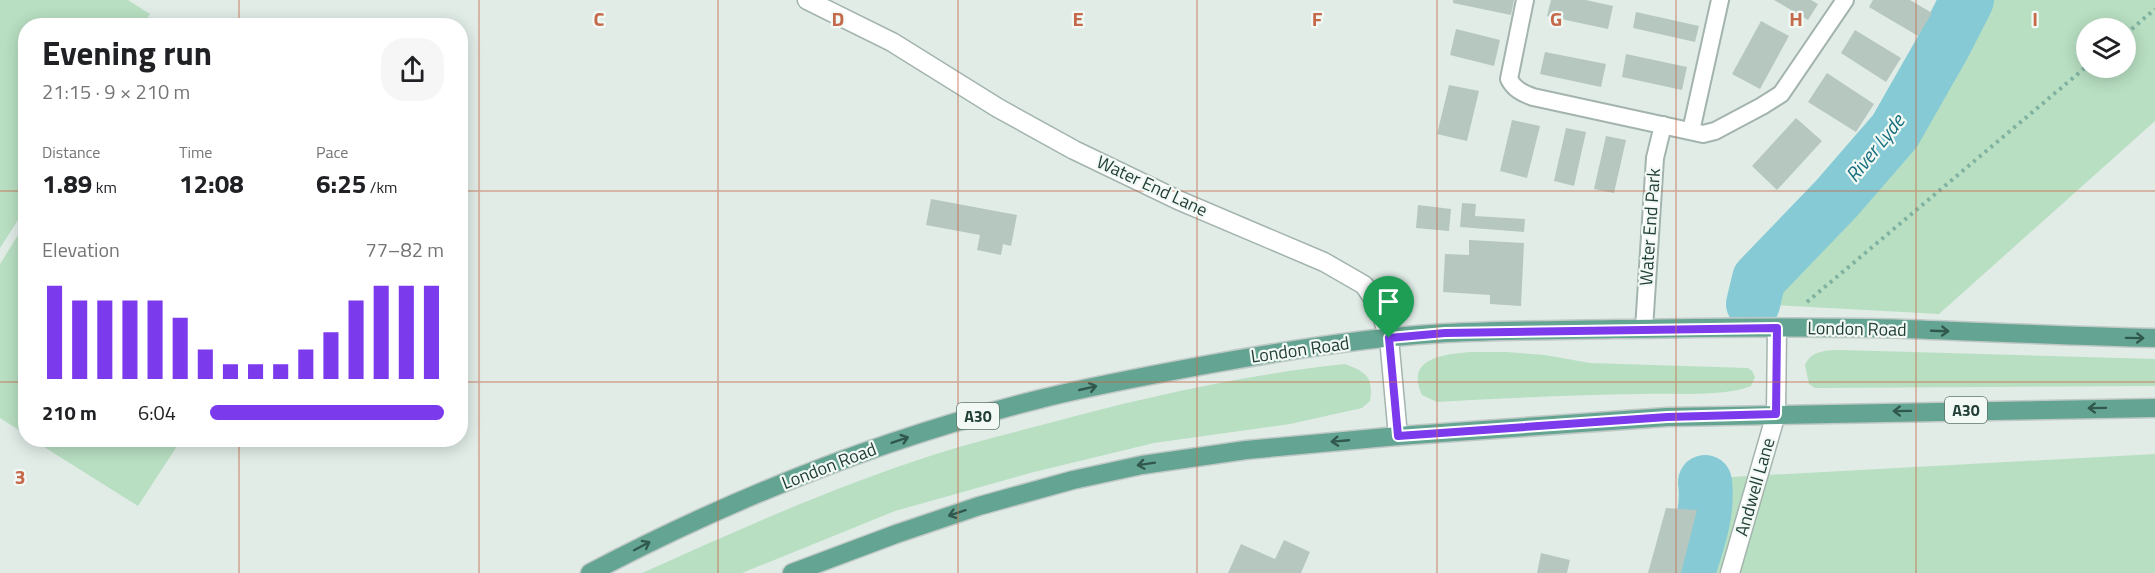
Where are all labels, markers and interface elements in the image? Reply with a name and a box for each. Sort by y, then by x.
text: C [594,3,605,34]
text: D [832,3,844,34]
text: E [1072,3,1084,34]
text: F [1312,3,1323,34]
text: G [1550,3,1562,34]
text: H [1789,3,1803,34]
text: I [2032,3,2038,34]
map controls [2076,18,2136,78]
button: layers [2076,18,2136,78]
text: Evening run [42,28,212,78]
button: share [381,38,444,101]
text: 21:15 · 9 × 210 m [42,76,190,107]
water label: River Lyde [1837,105,1913,189]
text: Distance [42,140,100,164]
text: Time [179,140,212,164]
text: Pace [316,140,348,164]
street label: Water End Lane [1092,148,1212,223]
text: 1.89 [42,164,92,203]
text: 12:08 [179,164,244,203]
text: 6:25 [316,164,366,203]
street label: Water End Park [1632,167,1667,287]
text: km [92,175,117,199]
text: /km [366,175,398,199]
text: Elevation [42,234,120,265]
text: 77–82 m [365,234,444,265]
pin [1363,276,1414,338]
icon: arrive [1372,285,1405,318]
street label: London Road [1807,314,1907,343]
one-way arrow [1930,325,1950,336]
street label: London Road [1249,329,1351,370]
one-way arrow [2125,332,2144,343]
one-way arrow [1077,382,1097,393]
text: 210 m [42,397,97,428]
text: 6:04 [138,397,176,428]
road number: A30 [1945,397,1987,423]
one-way arrow [2087,402,2107,414]
road number: A30 [957,403,999,429]
one-way arrow [1892,406,1912,417]
one-way arrow [890,434,909,445]
street label: Andwell Lane [1728,434,1781,539]
street label: London Road [778,435,880,496]
one-way arrow [1330,436,1350,447]
one-way arrow [1137,459,1156,470]
text: 3 [14,461,26,492]
one-way arrow [948,509,967,520]
one-way arrow [632,539,650,551]

